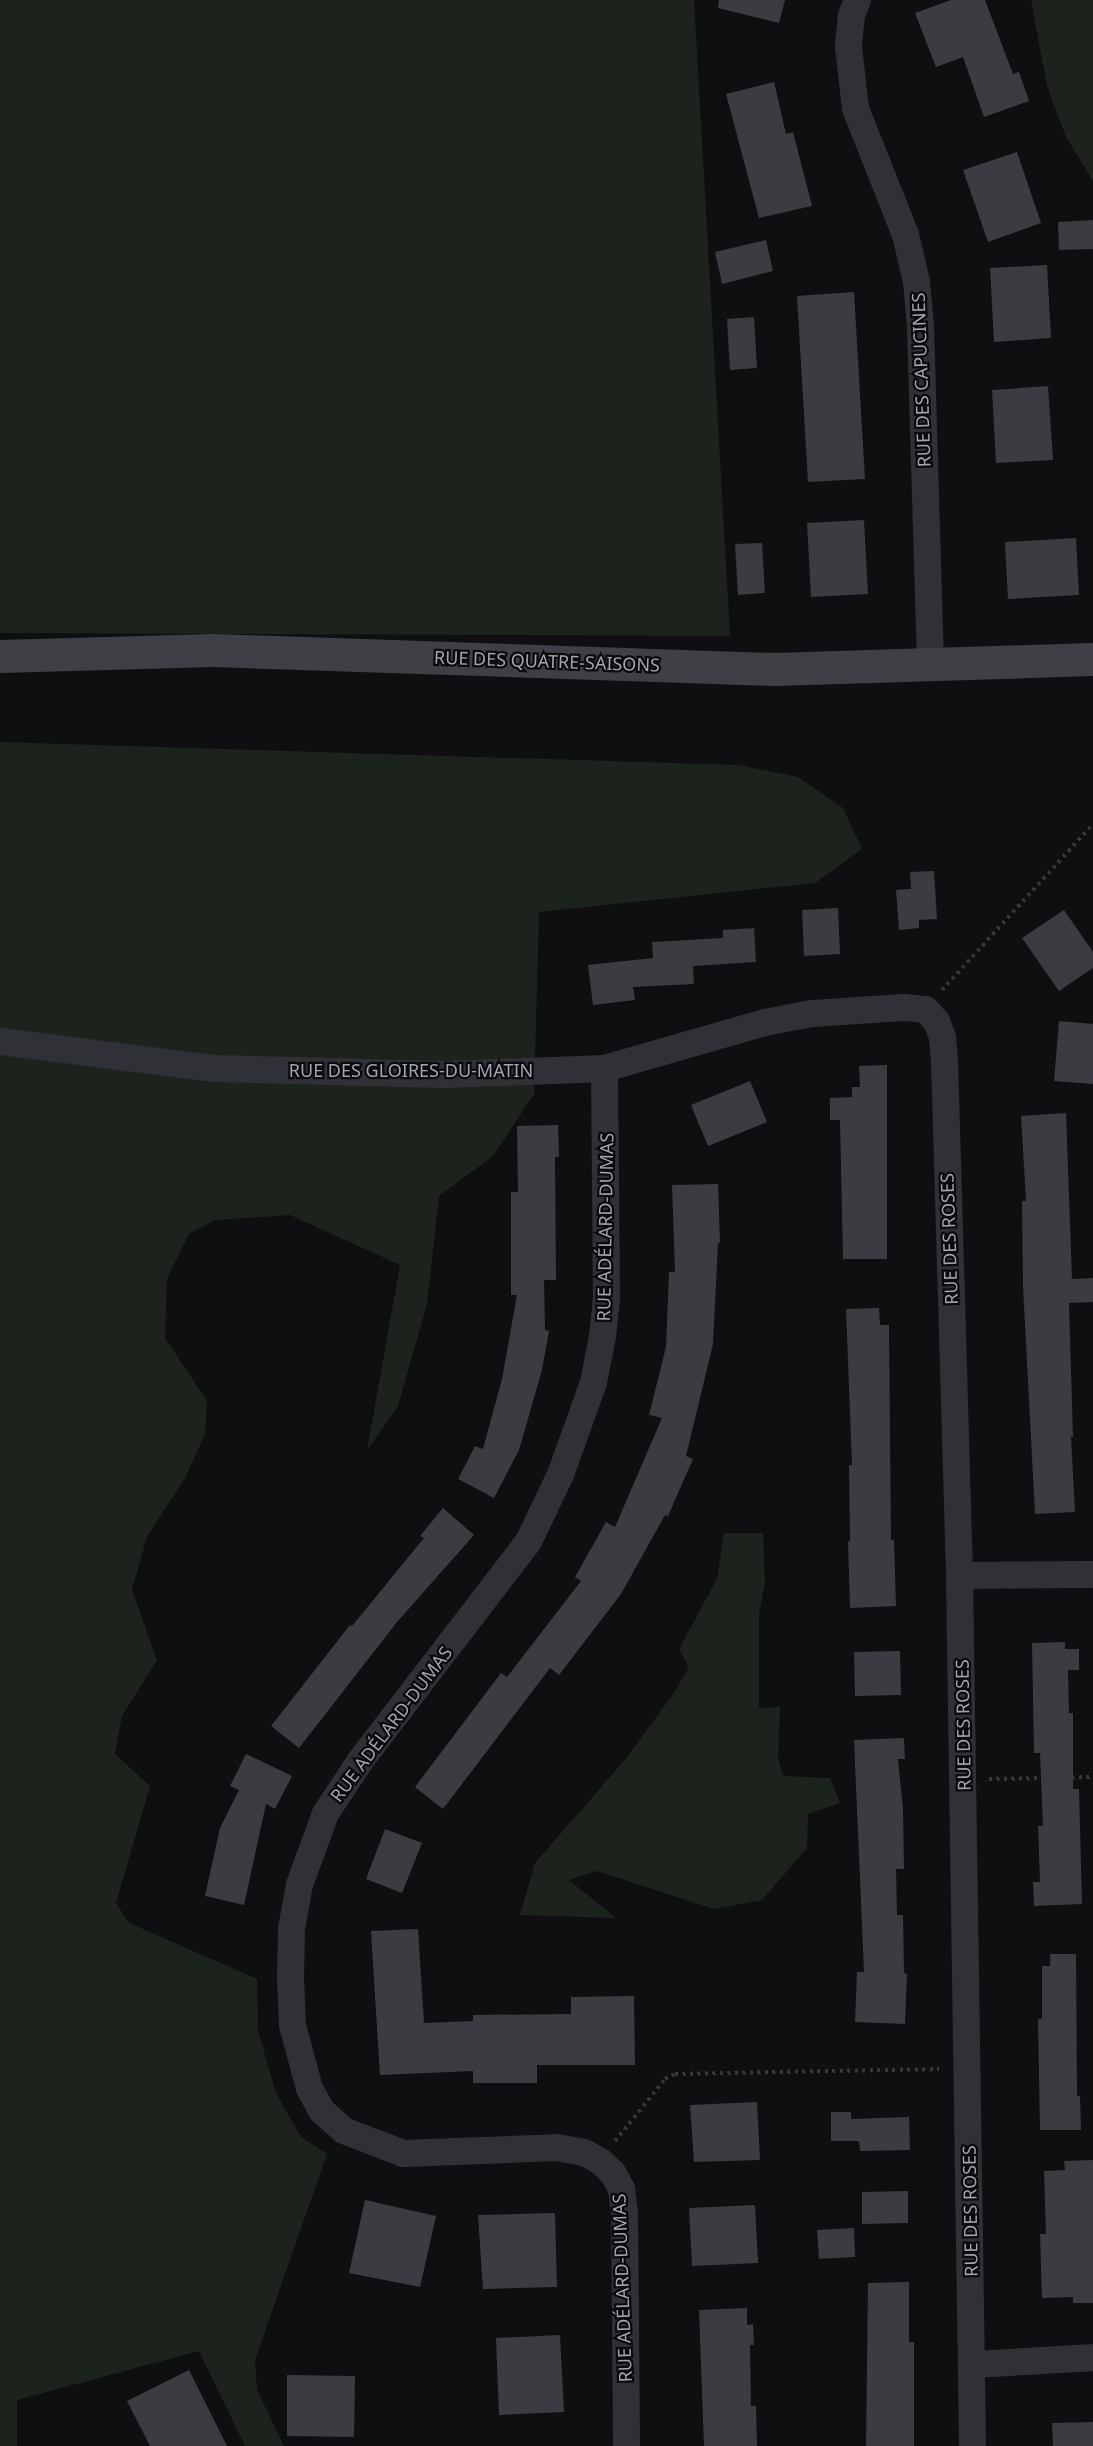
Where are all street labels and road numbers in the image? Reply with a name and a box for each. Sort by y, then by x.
street label: RUE DES CAPUCINES [907,292,935,468]
street label: RUE DES QUATRE-SAISONS [434,646,660,676]
street label: RUE DES GLOIRES-DU-MATIN [289,1059,533,1081]
street label: RUE ADÉLARD-DUMAS [593,1132,617,1322]
street label: RUE DES ROSES [936,1173,962,1305]
street label: RUE ADÉLARD-DUMAS [326,1642,456,1806]
street label: RUE DES ROSES [951,1659,975,1791]
street label: RUE DES ROSES [958,2145,982,2277]
street label: RUE ADÉLARD-DUMAS [608,2193,636,2383]

